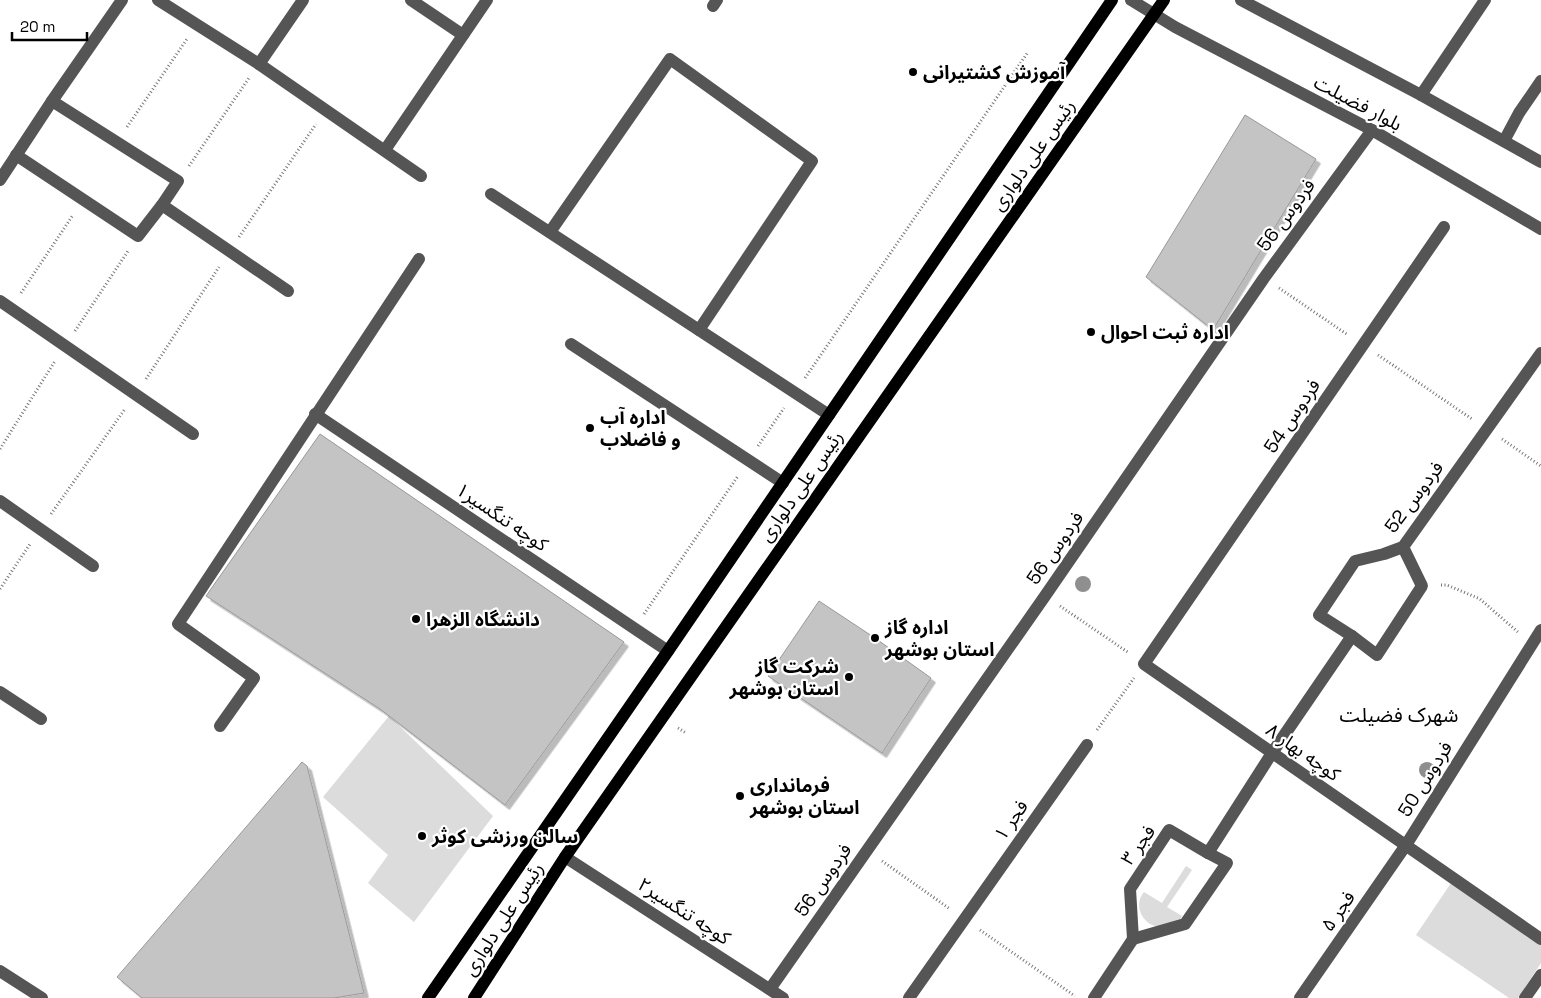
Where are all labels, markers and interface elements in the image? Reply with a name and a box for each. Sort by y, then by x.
scale bar [12,10,88,42]
text: 20 m [20,17,55,36]
place label: آموزش کشتیرانی [923,60,1066,85]
marker: آموزش کشتیرانی [907,66,919,78]
street label: بلوار فضیلت [1310,69,1406,137]
street label: رئیس علی دلواری [985,94,1081,216]
street label: فردوس 56 [1251,174,1321,256]
place label: اداره ثبت احوال [1101,320,1229,345]
marker: اداره ثبت احوال [1085,326,1097,338]
street label: فردوس 54 [1258,374,1326,458]
place label: اداره آب و فاضلاب [600,405,681,452]
marker: اداره آب و فاضلاب [584,422,596,434]
street label: رئیس علی دلواری [753,425,849,547]
street label: فردوس 52 [1379,456,1449,538]
street label: کوچه تنگسیر۱ [451,477,554,558]
street label: فردوس 56 [1021,506,1089,590]
place label: دانشگاه الزهرا [426,607,540,632]
marker: دانشگاه الزهرا [410,613,422,625]
place label: اداره گاز استان بوشهر [884,615,994,662]
marker: اداره گاز استان بوشهر [869,632,881,644]
place label: شرکت گاز استان بوشهر [729,654,839,701]
marker: شرکت گاز استان بوشهر [843,671,855,683]
district label: شهرک فضیلت [1340,702,1458,728]
street label: کوچه بهار ۸ [1261,717,1346,787]
street label: فردوس 50 [1392,737,1458,821]
place label: فرمانداری استان بوشهر [749,773,859,820]
marker: فرمانداری استان بوشهر [734,790,746,802]
street label: فجر ۱ [988,795,1034,845]
street label: فجر ۳ [1115,820,1161,870]
place label: سالن ورزشی کوثر [431,824,578,849]
marker: سالن ورزشی کوثر [416,830,428,842]
street label: فردوس 56 [789,838,857,922]
street label: رئیس علی دلواری [457,857,549,981]
street label: کوچه تنگسیر۲ [633,872,736,951]
street label: فجر ۵ [1315,886,1361,936]

